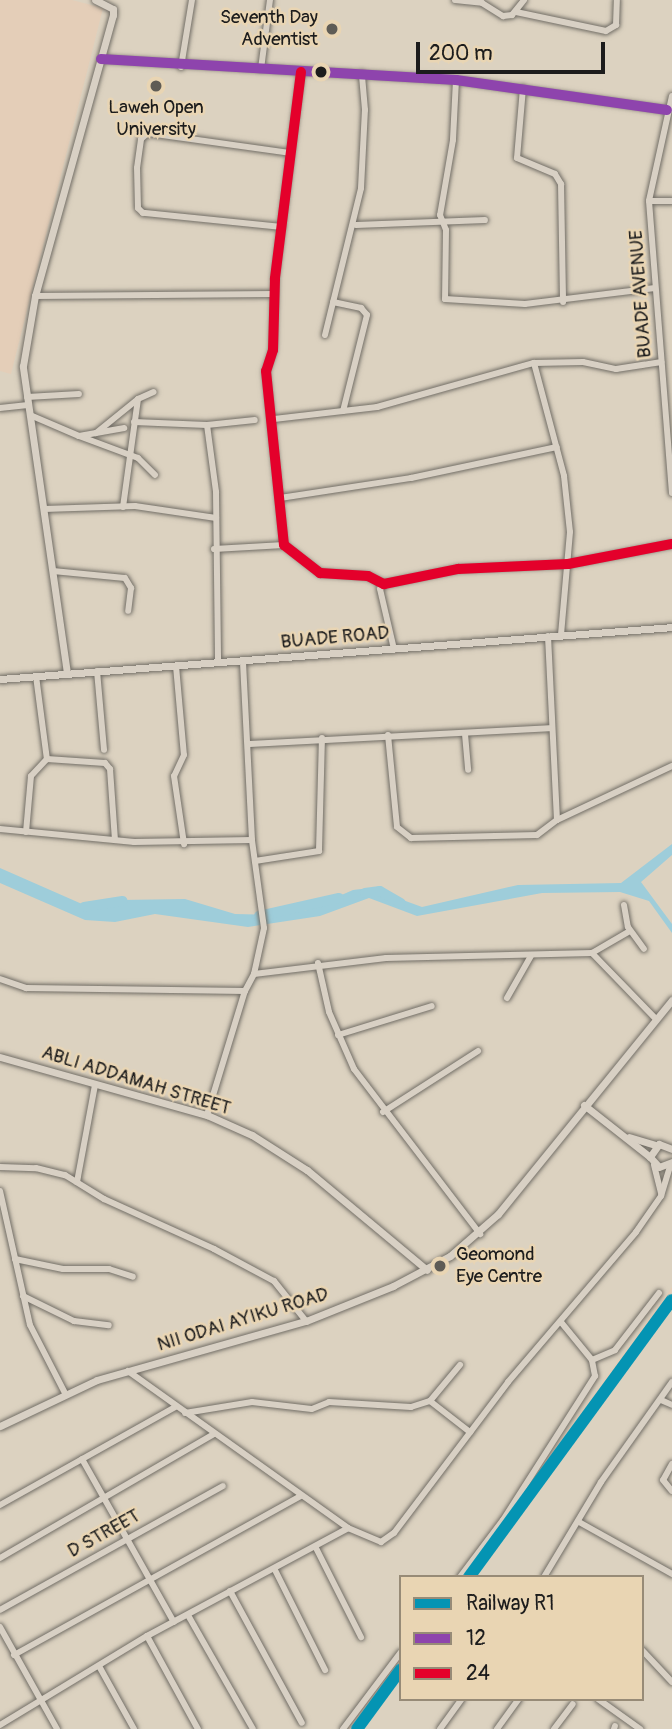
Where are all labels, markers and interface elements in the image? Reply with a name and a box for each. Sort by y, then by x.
place label: Seventh Day Adventist [220,7,318,51]
marker: Seventh Day Adventist [324,21,340,37]
scale bar [420,28,609,72]
text: 200 m [429,40,493,67]
unlabelled marker [314,65,328,79]
marker: Laweh Open University [148,78,164,94]
place label: Laweh Open University [108,97,204,141]
street label: BUADE AVENUE [625,229,657,359]
street label: BUADE ROAD [280,622,390,654]
street label: ABLI ADDAMAH STREET [39,1041,233,1121]
place label: Geomond Eye Centre [456,1244,542,1288]
marker: Geomond Eye Centre [430,1256,450,1276]
street label: NII ODAI AYIKU ROAD [155,1283,331,1357]
street label: D STREET [64,1505,144,1563]
legend [399,1575,644,1701]
text: Railway R1 [466,1590,555,1617]
text: 12 [466,1625,486,1652]
text: 24 [466,1660,490,1687]

